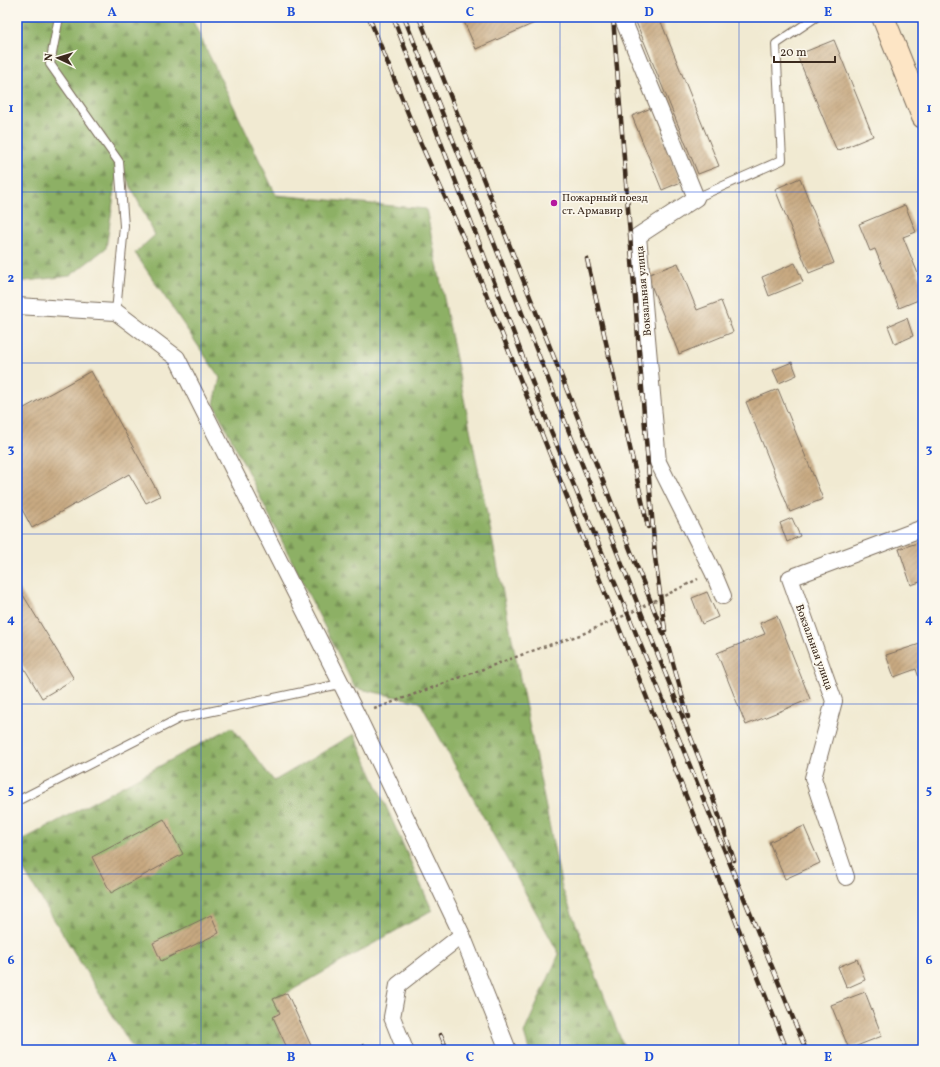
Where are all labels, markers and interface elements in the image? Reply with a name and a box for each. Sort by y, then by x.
text: A [107,4,117,22]
text: B [287,4,296,22]
text: C [466,4,474,22]
text: D [644,4,654,22]
text: E [824,4,832,22]
north arrow [38,38,78,78]
scale bar [774,38,835,64]
text: 20 m [780,45,807,61]
text: N [42,53,57,62]
text: 1 [8,100,14,118]
text: 1 [926,100,932,118]
place label: Пожарный поезд ст. Армавир [562,191,649,219]
marker: Пожарный поезд ст. Армавир [549,198,559,208]
street label: Вокзальная улица [633,245,656,337]
text: 2 [8,270,15,288]
text: 2 [926,270,933,288]
text: 3 [8,441,15,459]
text: 3 [926,441,933,459]
street label: Вокзальная улица [791,602,836,693]
text: 4 [7,611,15,629]
text: 4 [925,611,933,629]
text: 5 [8,782,14,800]
text: 5 [926,782,932,800]
text: 6 [7,952,15,970]
text: 6 [925,952,933,970]
text: A [107,1049,117,1067]
text: B [287,1049,296,1067]
text: C [466,1049,474,1067]
text: D [644,1049,654,1067]
text: E [824,1049,832,1067]

